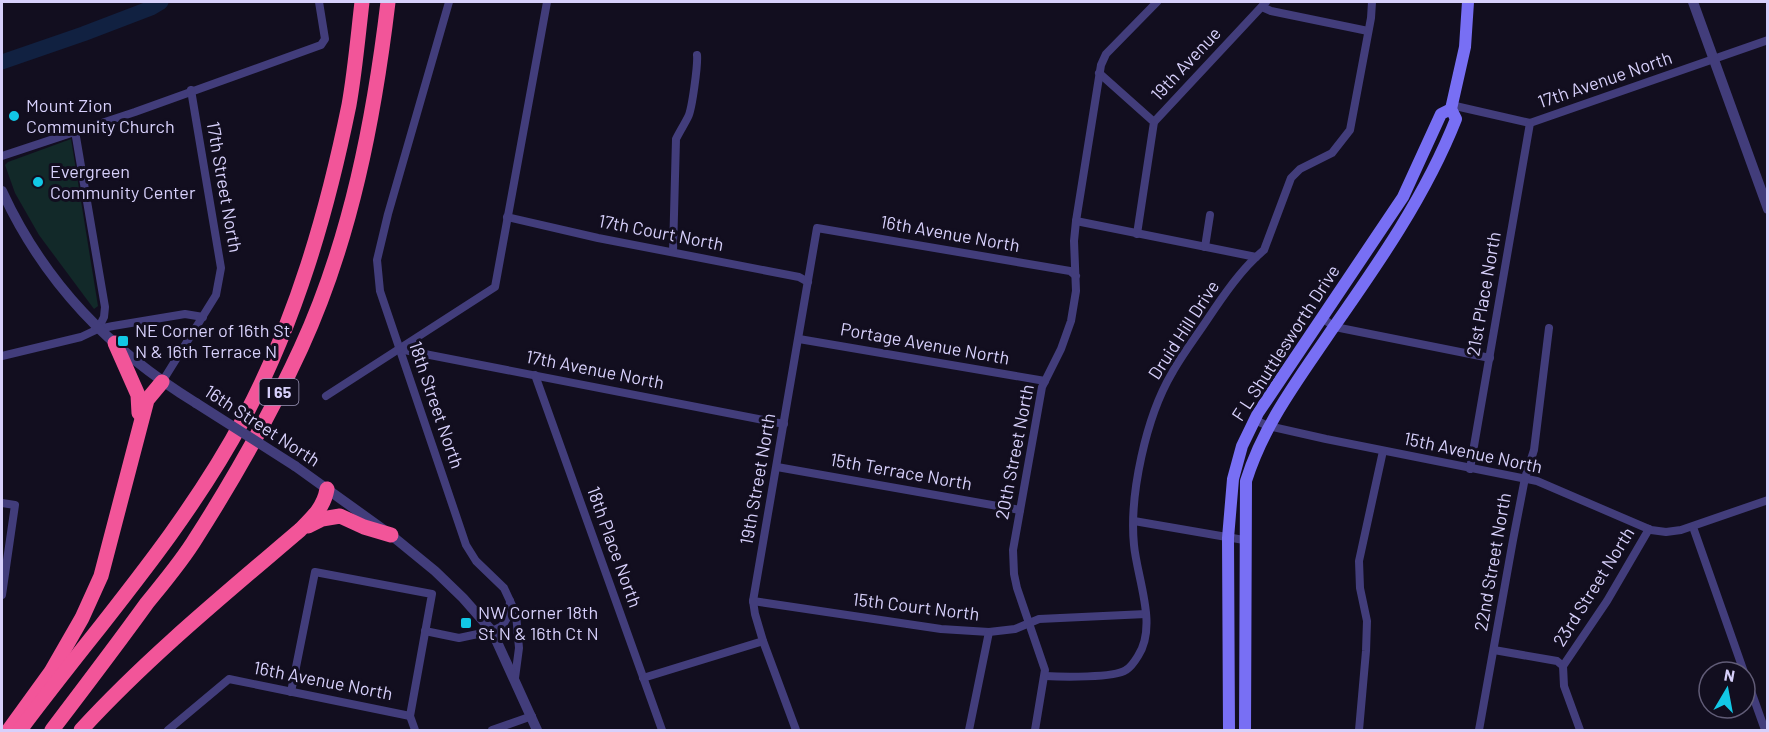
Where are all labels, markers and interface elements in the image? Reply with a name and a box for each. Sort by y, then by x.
street label: 19th Avenue [1146,22,1225,105]
street label: 17th Avenue North [1535,46,1675,112]
place label: Mount Zion Community Church [26,94,175,137]
marker: Mount Zion Community Church [7,109,21,123]
street label: 17th Street North [203,120,247,254]
place label: Evergreen Community Center [50,160,196,203]
marker: Evergreen Community Center [31,175,45,189]
street label: 17th Court North [597,209,726,255]
street label: 16th Avenue North [879,210,1022,256]
street label: 21st Place North [1461,230,1505,358]
street label: F L Shuttlesworth Drive [1227,260,1344,425]
street label: Druid Hill Drive [1143,276,1223,383]
street label: Portage Avenue North [839,317,1011,369]
place label: NE Corner of 16th St N & 16th Terrace N [135,319,290,362]
marker: NE Corner of 16th St N & 16th Terrace N [116,334,130,348]
street label: 18th Street North [405,338,469,471]
street label: 17th Avenue North [524,345,666,393]
road number: I 65 [260,379,298,405]
street label: 16th Street North [201,380,324,471]
street label: 20th Street North [990,382,1038,521]
street label: 19th Street North [735,411,779,546]
street label: 15th Avenue North [1402,427,1545,477]
street label: 15th Terrace North [828,448,974,494]
street label: 18th Place North [583,483,647,610]
street label: 22nd Street North [1469,491,1515,633]
street label: 23rd Street North [1548,523,1639,650]
street label: 15th Court North [851,587,981,625]
place label: NW Corner 18th St N & 16th Ct N [478,601,599,644]
marker: NW Corner 18th St N & 16th Ct N [459,616,473,630]
street label: 16th Avenue North [252,656,395,704]
north arrow [1697,660,1757,720]
text: N [1723,664,1737,685]

